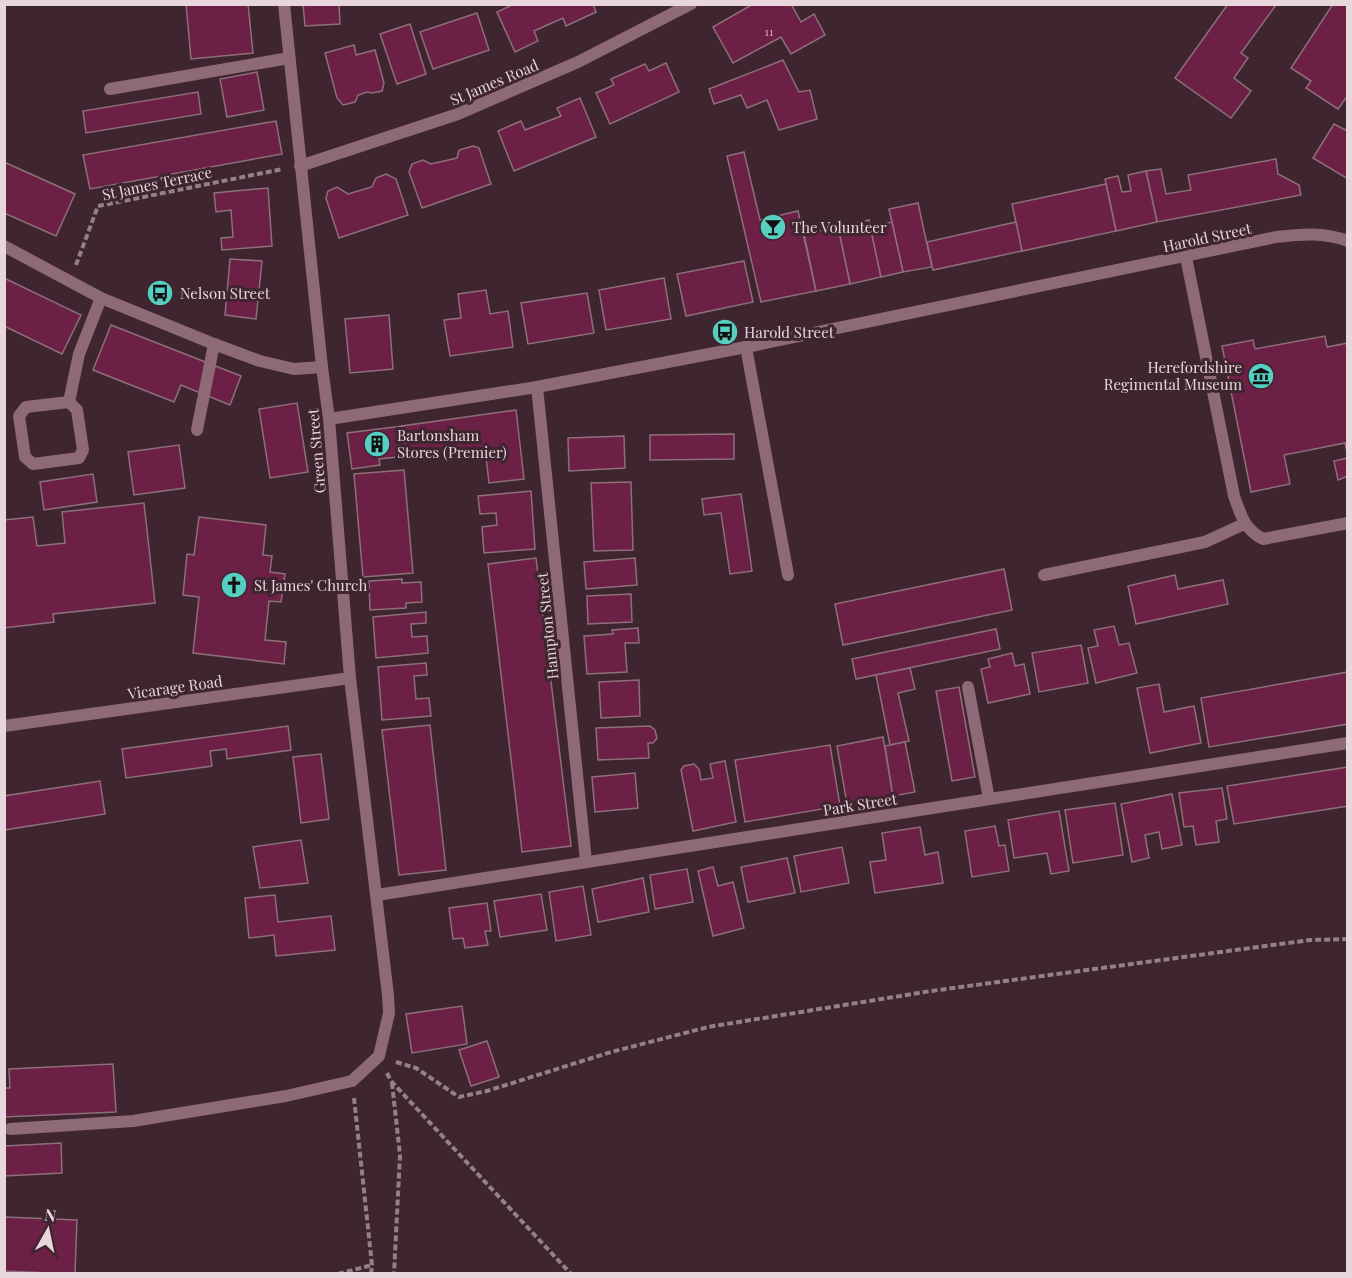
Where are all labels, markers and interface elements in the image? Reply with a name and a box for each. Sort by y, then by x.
house number: 11 [765,23,774,39]
street label: St James Road [447,54,542,110]
street label: St James Terrace [100,162,214,204]
bar icon: The Volunteer [758,212,788,242]
place label: The Volunteer [792,217,887,237]
street label: Harold Street [1161,218,1254,256]
bus stop icon: Nelson Street [145,278,175,308]
place label: Nelson Street [180,283,271,303]
bus stop icon: Harold Street [710,317,740,347]
place label: Harold Street [744,322,835,342]
place label: Herefordshire Regimental Museum [1104,357,1243,394]
museum icon: Herefordshire Regimental Museum [1246,361,1276,391]
street label: Green Street [302,407,330,494]
place label: Bartonsham Stores (Premier) [397,425,507,462]
building icon: Bartonsham Stores (Premier) [362,429,392,459]
church icon: St James' Church [219,570,249,600]
street label: Hampton Street [531,571,563,680]
place label: St James' Church [254,575,367,595]
street label: Vicarage Road [125,670,224,704]
street label: Park Street [822,788,899,820]
north arrow [18,1200,78,1260]
text: N [43,1203,58,1226]

